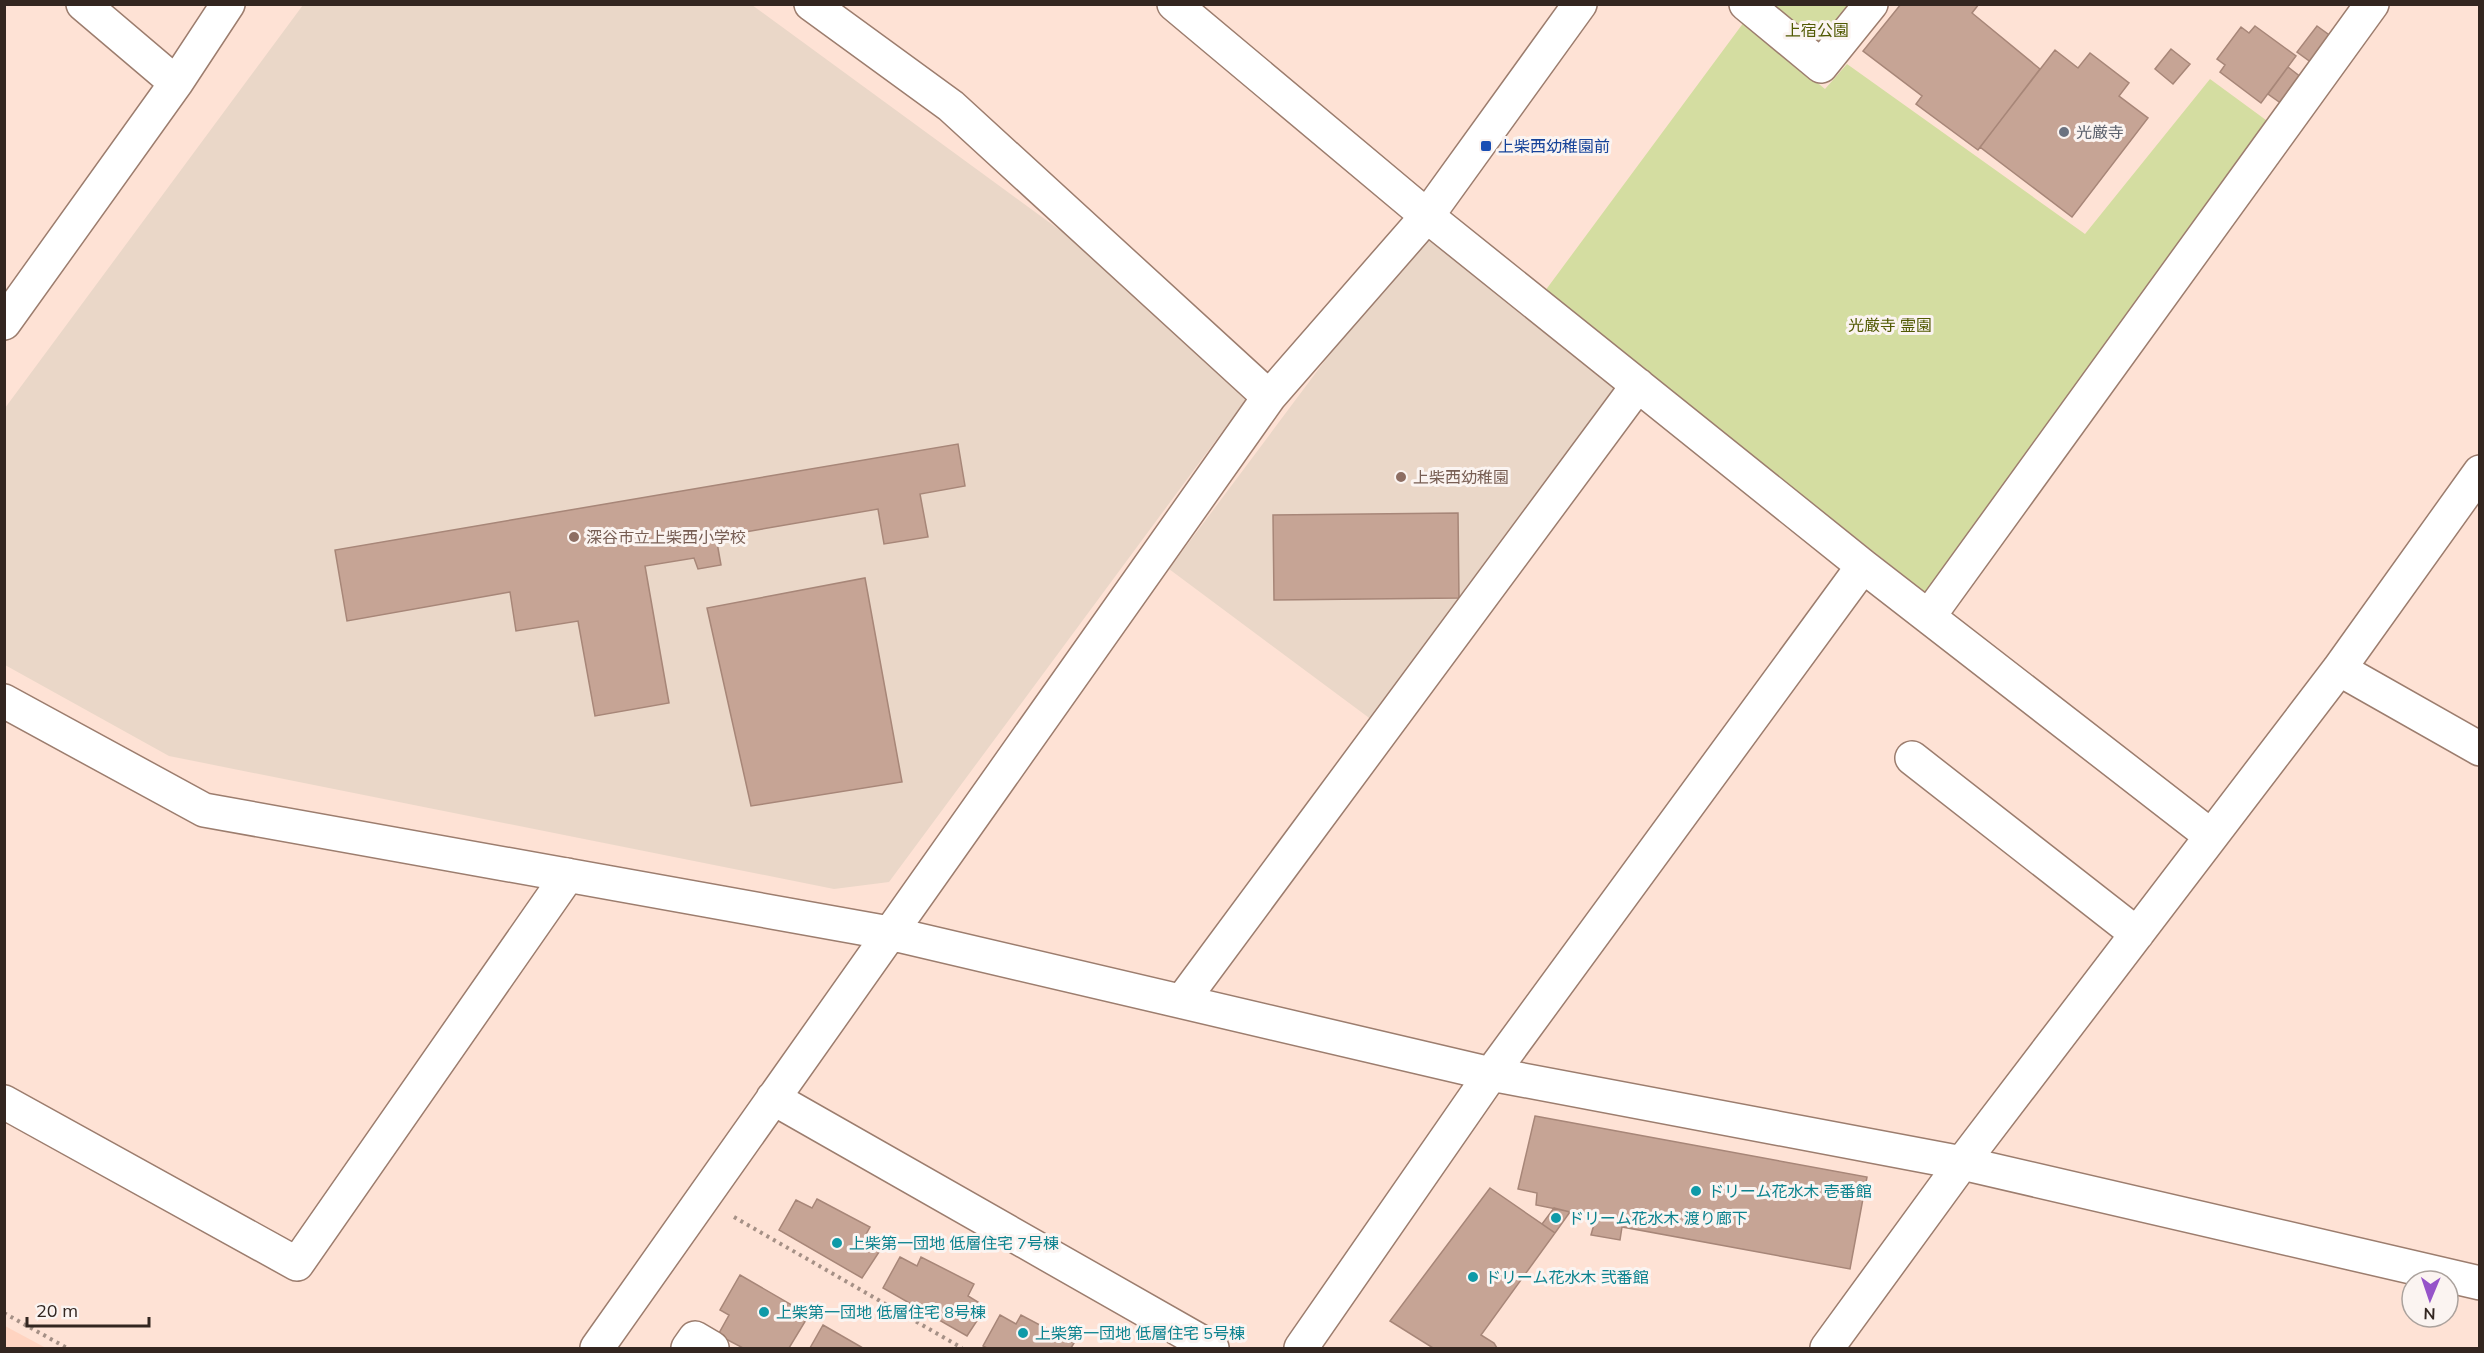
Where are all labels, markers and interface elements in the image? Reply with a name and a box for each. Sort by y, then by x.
park label: 上宿公園 [1785,20,1849,40]
place label: 光厳寺 [2076,122,2124,142]
marker: 光厳寺 [2057,125,2071,139]
place label: 上柴西幼稚園前 [1498,136,1610,156]
marker: 上柴西幼稚園前 [1479,139,1493,153]
park label: 光厳寺 霊園 [1848,315,1932,335]
place label: 上柴西幼稚園 [1413,467,1509,487]
marker: 上柴西幼稚園 [1394,470,1408,484]
place label: 深谷市立上柴西小学校 [586,527,746,547]
marker: 深谷市立上柴西小学校 [567,530,581,544]
place label: ドリーム花水木 壱番館 [1708,1181,1872,1201]
marker: ドリーム花水木 壱番館 [1689,1184,1703,1198]
place label: ドリーム花水木 渡り廊下 [1568,1208,1748,1228]
marker: ドリーム花水木 渡り廊下 [1549,1211,1563,1225]
place label: 上柴第一団地 低層住宅 7号棟 [849,1233,1059,1253]
marker: 上柴第一団地 低層住宅 7号棟 [830,1236,844,1250]
place label: ドリーム花水木 弐番館 [1485,1267,1649,1287]
north arrow [2400,1269,2460,1329]
marker: ドリーム花水木 弐番館 [1466,1270,1480,1284]
scale bar [27,1290,148,1328]
text: 20 m [36,1299,78,1322]
place label: 上柴第一団地 低層住宅 8号棟 [776,1302,986,1322]
text: N [2423,1304,2436,1324]
marker: 上柴第一団地 低層住宅 8号棟 [757,1305,771,1319]
place label: 上柴第一団地 低層住宅 5号棟 [1035,1323,1245,1343]
marker: 上柴第一団地 低層住宅 5号棟 [1016,1326,1030,1340]

